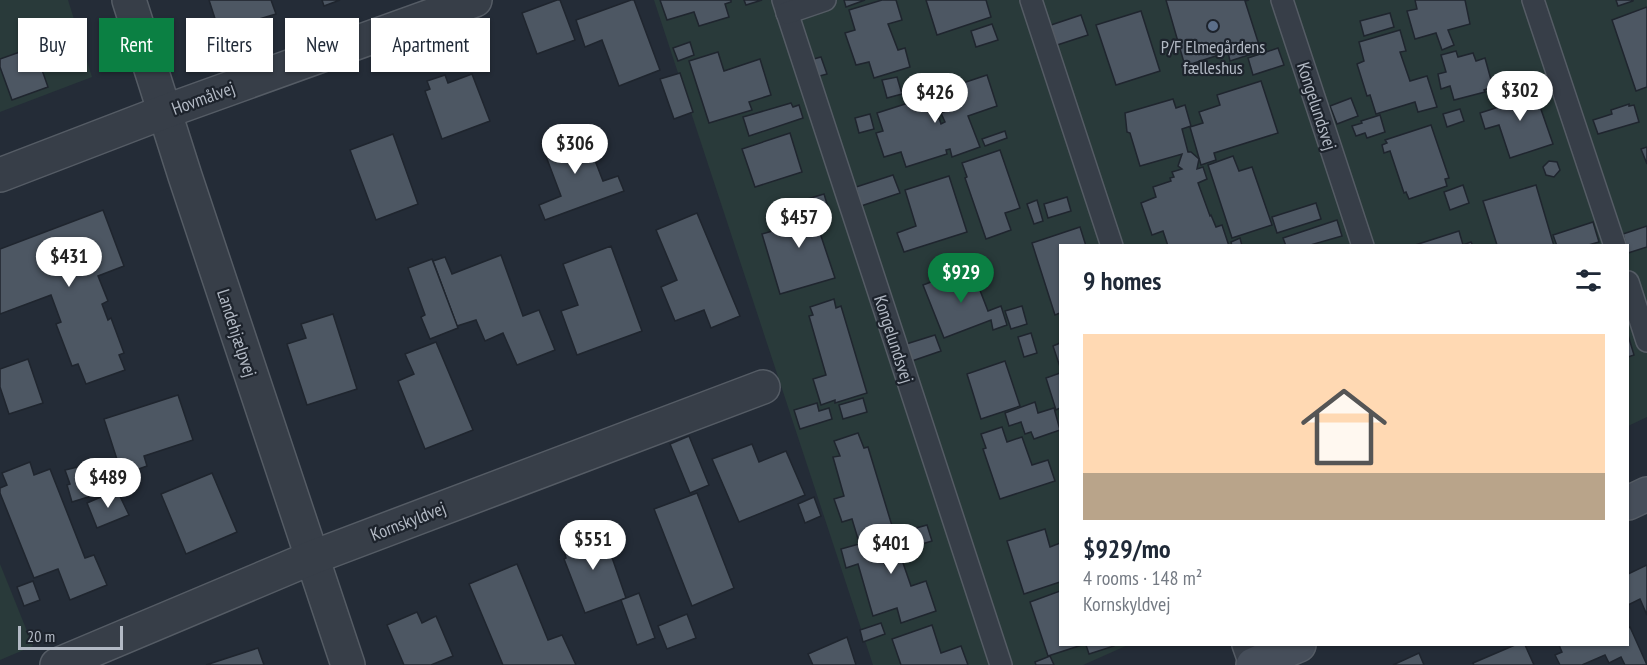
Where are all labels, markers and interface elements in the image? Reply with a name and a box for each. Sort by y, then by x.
chip: Buy [18,18,87,72]
chip: Rent [99,18,174,72]
chip: Filters [186,18,273,72]
chip: New [285,18,359,72]
chip: Apartment [371,18,490,72]
marker: P/F Elmegårdens fælleshus [1206,19,1220,33]
place label: P/F Elmegårdens fælleshus [1161,35,1265,79]
street label: Kongelundsvej [1292,59,1342,153]
pin: $302 [1484,71,1556,122]
pin: $426 [899,73,971,124]
street label: Hovmålvej [168,76,238,120]
text: $302 [1501,77,1539,103]
text: $426 [916,79,954,105]
pin: $306 [539,124,611,175]
text: $306 [556,130,594,156]
pin: $457 [763,198,835,249]
text: $457 [780,204,818,230]
pin: $431 [33,237,105,288]
text: $431 [50,243,88,269]
pin: $929 [925,253,997,304]
text: $929 [942,259,980,285]
text: 9 homes [1083,264,1161,297]
icon: filters [1572,264,1605,297]
street label: Landehjælpvej [212,286,262,380]
street label: Kongelundsvej [869,292,919,386]
icon: home [1290,373,1398,481]
pin: $489 [72,458,144,509]
text: $489 [89,464,127,490]
street label: Kornskyldvej [367,496,449,546]
pin: $551 [557,520,629,571]
pin: $401 [855,524,927,575]
text: $551 [574,526,612,552]
text: $401 [872,530,910,556]
text: $929/mo [1083,532,1171,565]
text: 4 rooms · 148 m² [1083,565,1202,591]
text: Kornskyldvej [1083,591,1171,617]
scale bar [18,623,123,650]
text: 20 m [27,626,55,646]

